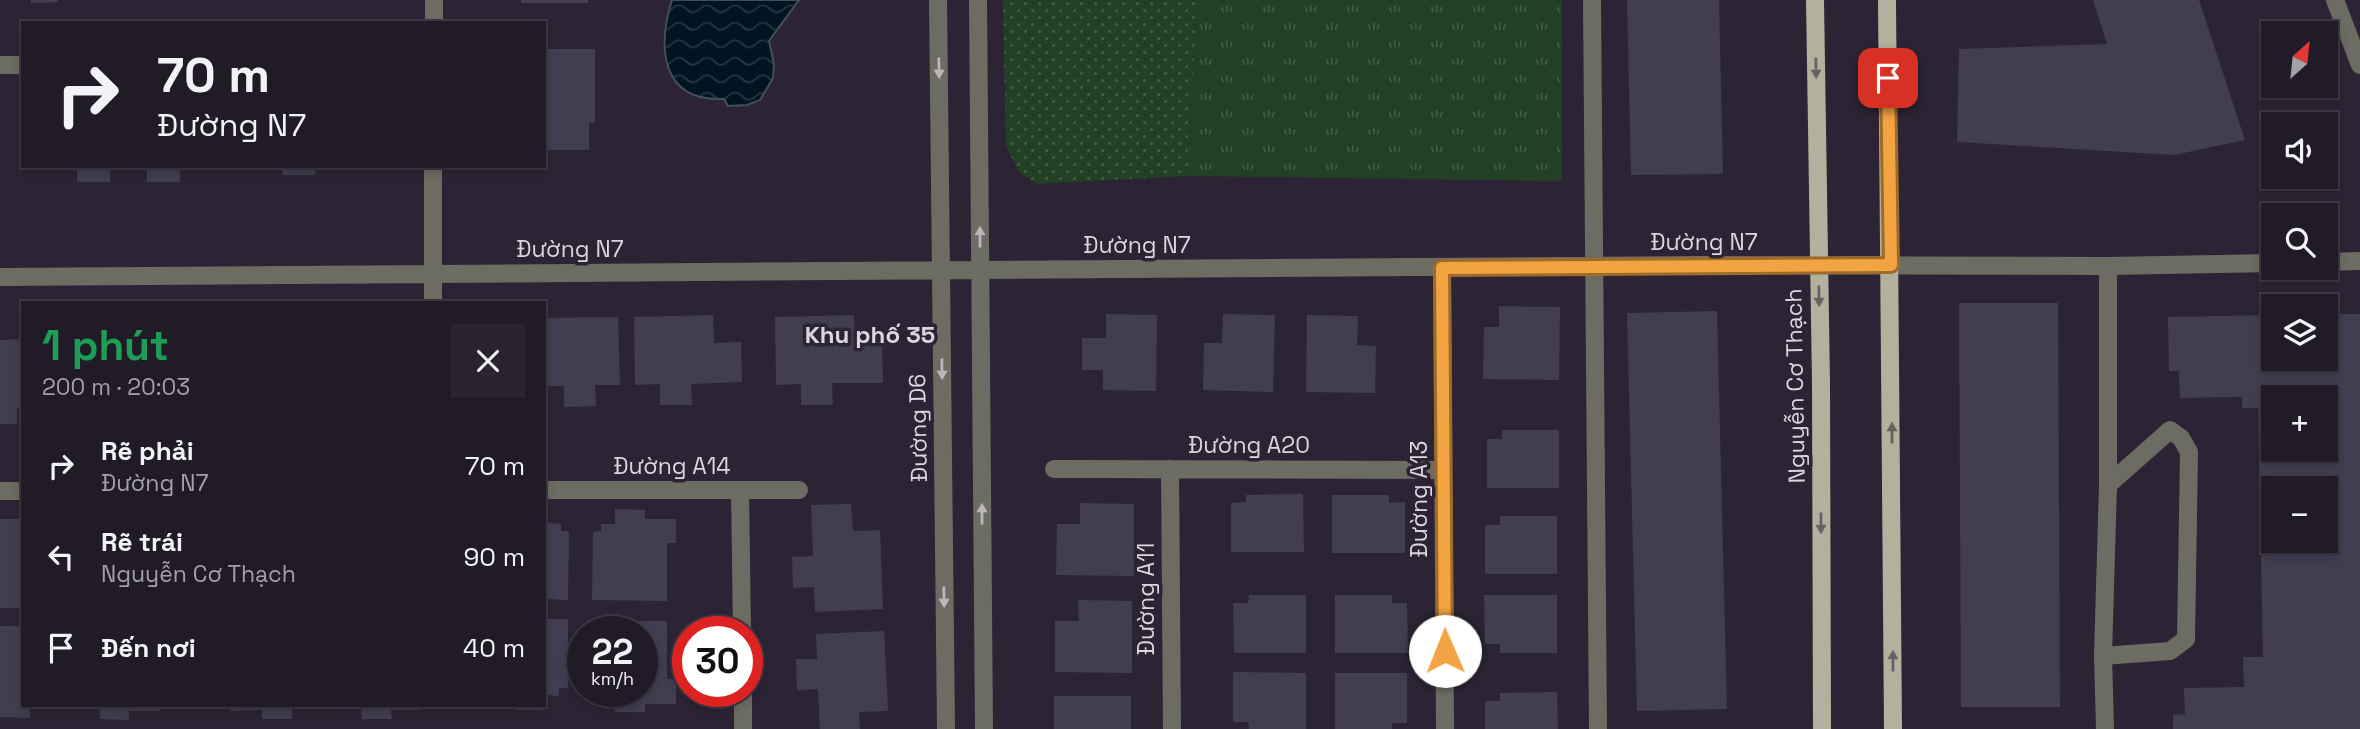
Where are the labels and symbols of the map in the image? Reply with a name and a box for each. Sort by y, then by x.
north arrow [2261,21,2338,98]
pin [1858,48,1918,108]
one-way arrow [933,57,945,79]
one-way arrow [1810,57,1822,79]
one-way arrow [974,226,986,248]
street label: Đường N7 [1650,227,1758,257]
street label: Đường N7 [1083,230,1191,260]
street label: Đường N7 [516,234,624,264]
one-way arrow [1813,285,1825,307]
street label: Nguyễn Cơ Thạch [1778,288,1812,484]
district label: Khu phố 35 [805,319,935,350]
one-way arrow [936,358,948,380]
street label: Đường D6 [902,374,934,482]
one-way arrow [1886,422,1898,444]
street label: Đường A20 [1188,430,1310,460]
street label: Đường A13 [1404,441,1434,557]
street label: Đường A14 [613,451,731,481]
one-way arrow [976,503,988,525]
one-way arrow [1815,512,1827,534]
street label: Đường A11 [1131,543,1161,655]
one-way arrow [938,586,950,608]
position arrow [1408,614,1482,688]
speed limit sign: 30 [672,616,763,707]
one-way arrow [1887,650,1899,672]

